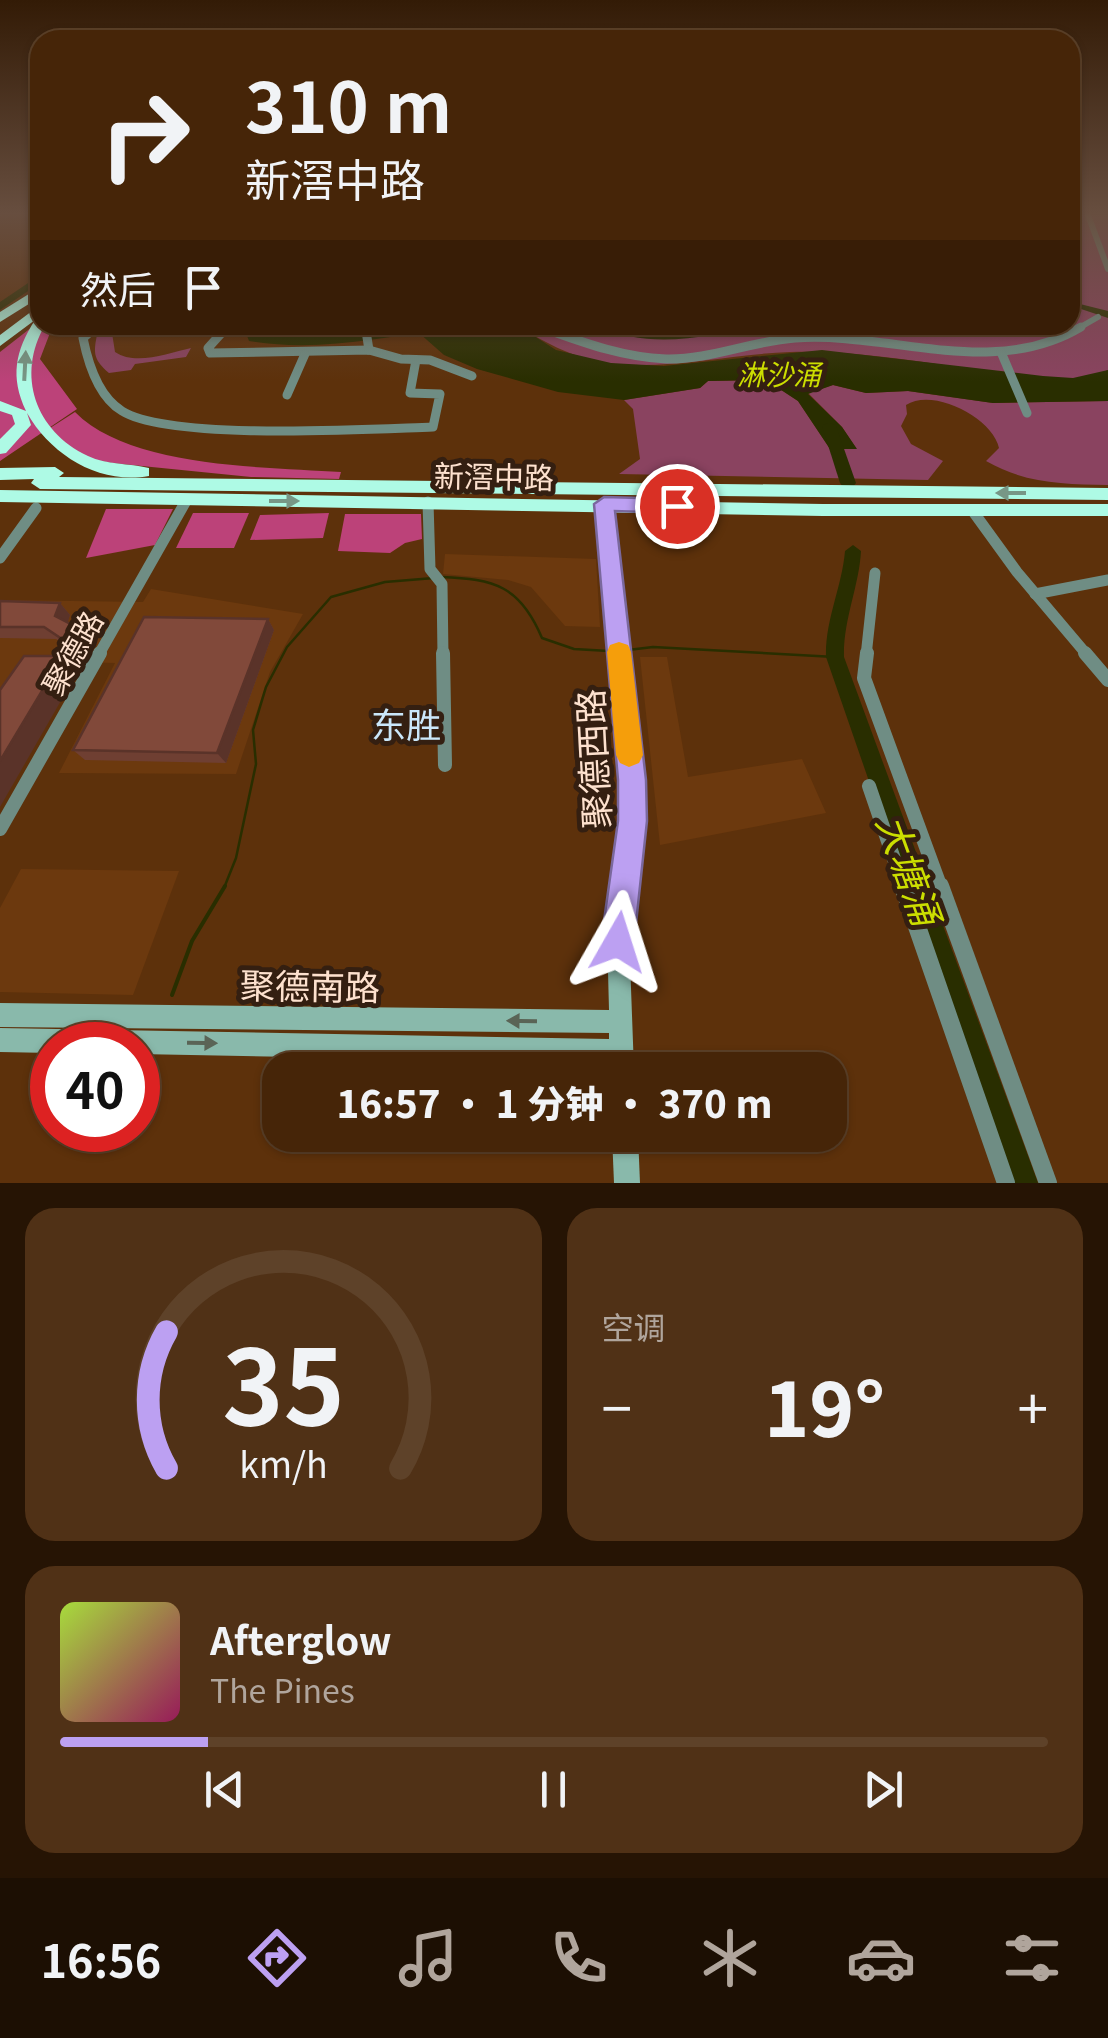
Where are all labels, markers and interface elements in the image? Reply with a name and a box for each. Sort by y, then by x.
text: 310 m [245,52,452,153]
icon: right [80,70,210,200]
text: 新滘中路 [245,145,425,210]
text: 然后 [80,260,156,315]
icon: arrive [176,260,231,315]
one-way arrow [17,350,33,381]
water label: 淋沙涌 [737,353,824,393]
street label: 新滘中路 [434,452,554,498]
pin [635,464,720,549]
icon: arrive [650,479,705,534]
one-way arrow [994,485,1026,501]
one-way arrow [268,493,300,509]
street label: 聚德路 [30,602,112,702]
street label: 聚德西路 [562,688,620,830]
district label: 东胜 [371,697,441,748]
water label: 大塘涌 [866,806,958,936]
position arrow [566,890,670,994]
street label: 聚德南路 [240,957,380,1011]
one-way arrow [505,1013,537,1029]
speed limit sign: 40 [30,1022,160,1152]
one-way arrow [187,1035,219,1051]
text: 16:57 · 1 分钟 · 370 m [337,1074,772,1129]
text: 空调 [602,1303,666,1349]
text: 35 [222,1305,345,1456]
text: 19° [764,1350,885,1459]
text: − [602,1365,632,1445]
text: + [1017,1365,1048,1445]
text: km/h [239,1437,328,1488]
text: Afterglow [210,1611,392,1666]
text: The Pines [210,1666,355,1712]
icon: previous [197,1762,252,1817]
icon: pause [526,1762,581,1817]
icon: next [856,1762,911,1817]
icon: directions [242,1923,312,1993]
icon: music [393,1923,463,1993]
icon: phone [544,1923,614,1993]
icon: climate [695,1923,765,1993]
icon: car [846,1923,916,1993]
icon: filters [997,1923,1067,1993]
text: 16:56 [41,1926,161,1991]

